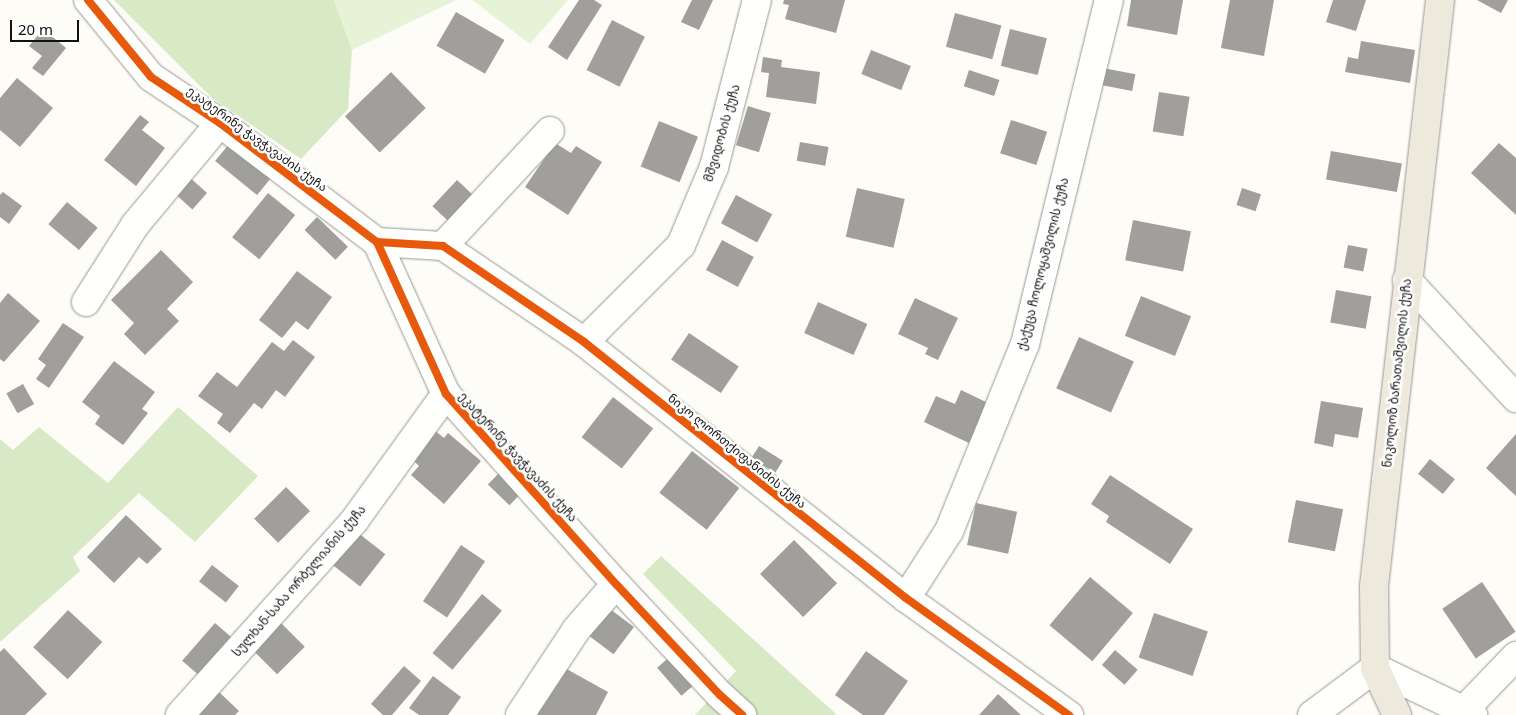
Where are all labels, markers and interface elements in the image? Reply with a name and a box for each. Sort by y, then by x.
scale bar [12,10,81,42]
text: 20 m [18,19,53,39]
street label: ეკატერინე ჭავჭავაძის ქუჩა [184,83,330,195]
street label: მშვიდობის ქუჩა [701,83,743,183]
street label: ქაქუცა ჩოლოყაშვილის ქუჩა [1015,176,1071,352]
street label: ნიკოლოზ ბარათაშვილის ქუჩა [1380,278,1414,468]
street label: ეკატერინე ჭავჭავაძის ქუჩა [456,389,580,525]
street label: ნიკო ლორთქიფანიძის ქუჩა [665,391,809,511]
street label: სულხან-საბა ორბელიანის ქუჩა [229,502,369,660]

